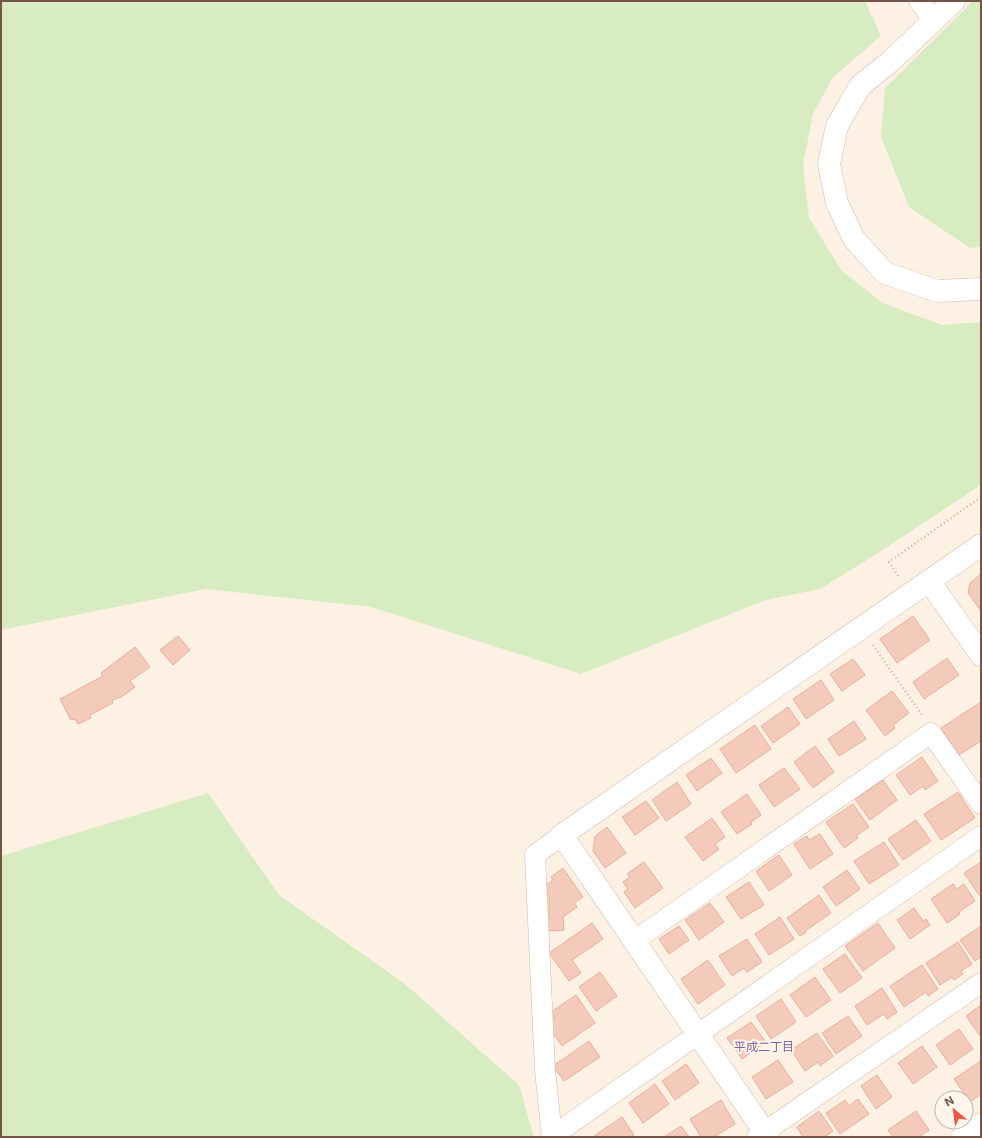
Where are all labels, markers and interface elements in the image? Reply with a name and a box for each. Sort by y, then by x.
district label: 平成二丁目 [734,1039,794,1054]
north arrow [934,1090,974,1130]
text: N [942,1093,956,1109]

